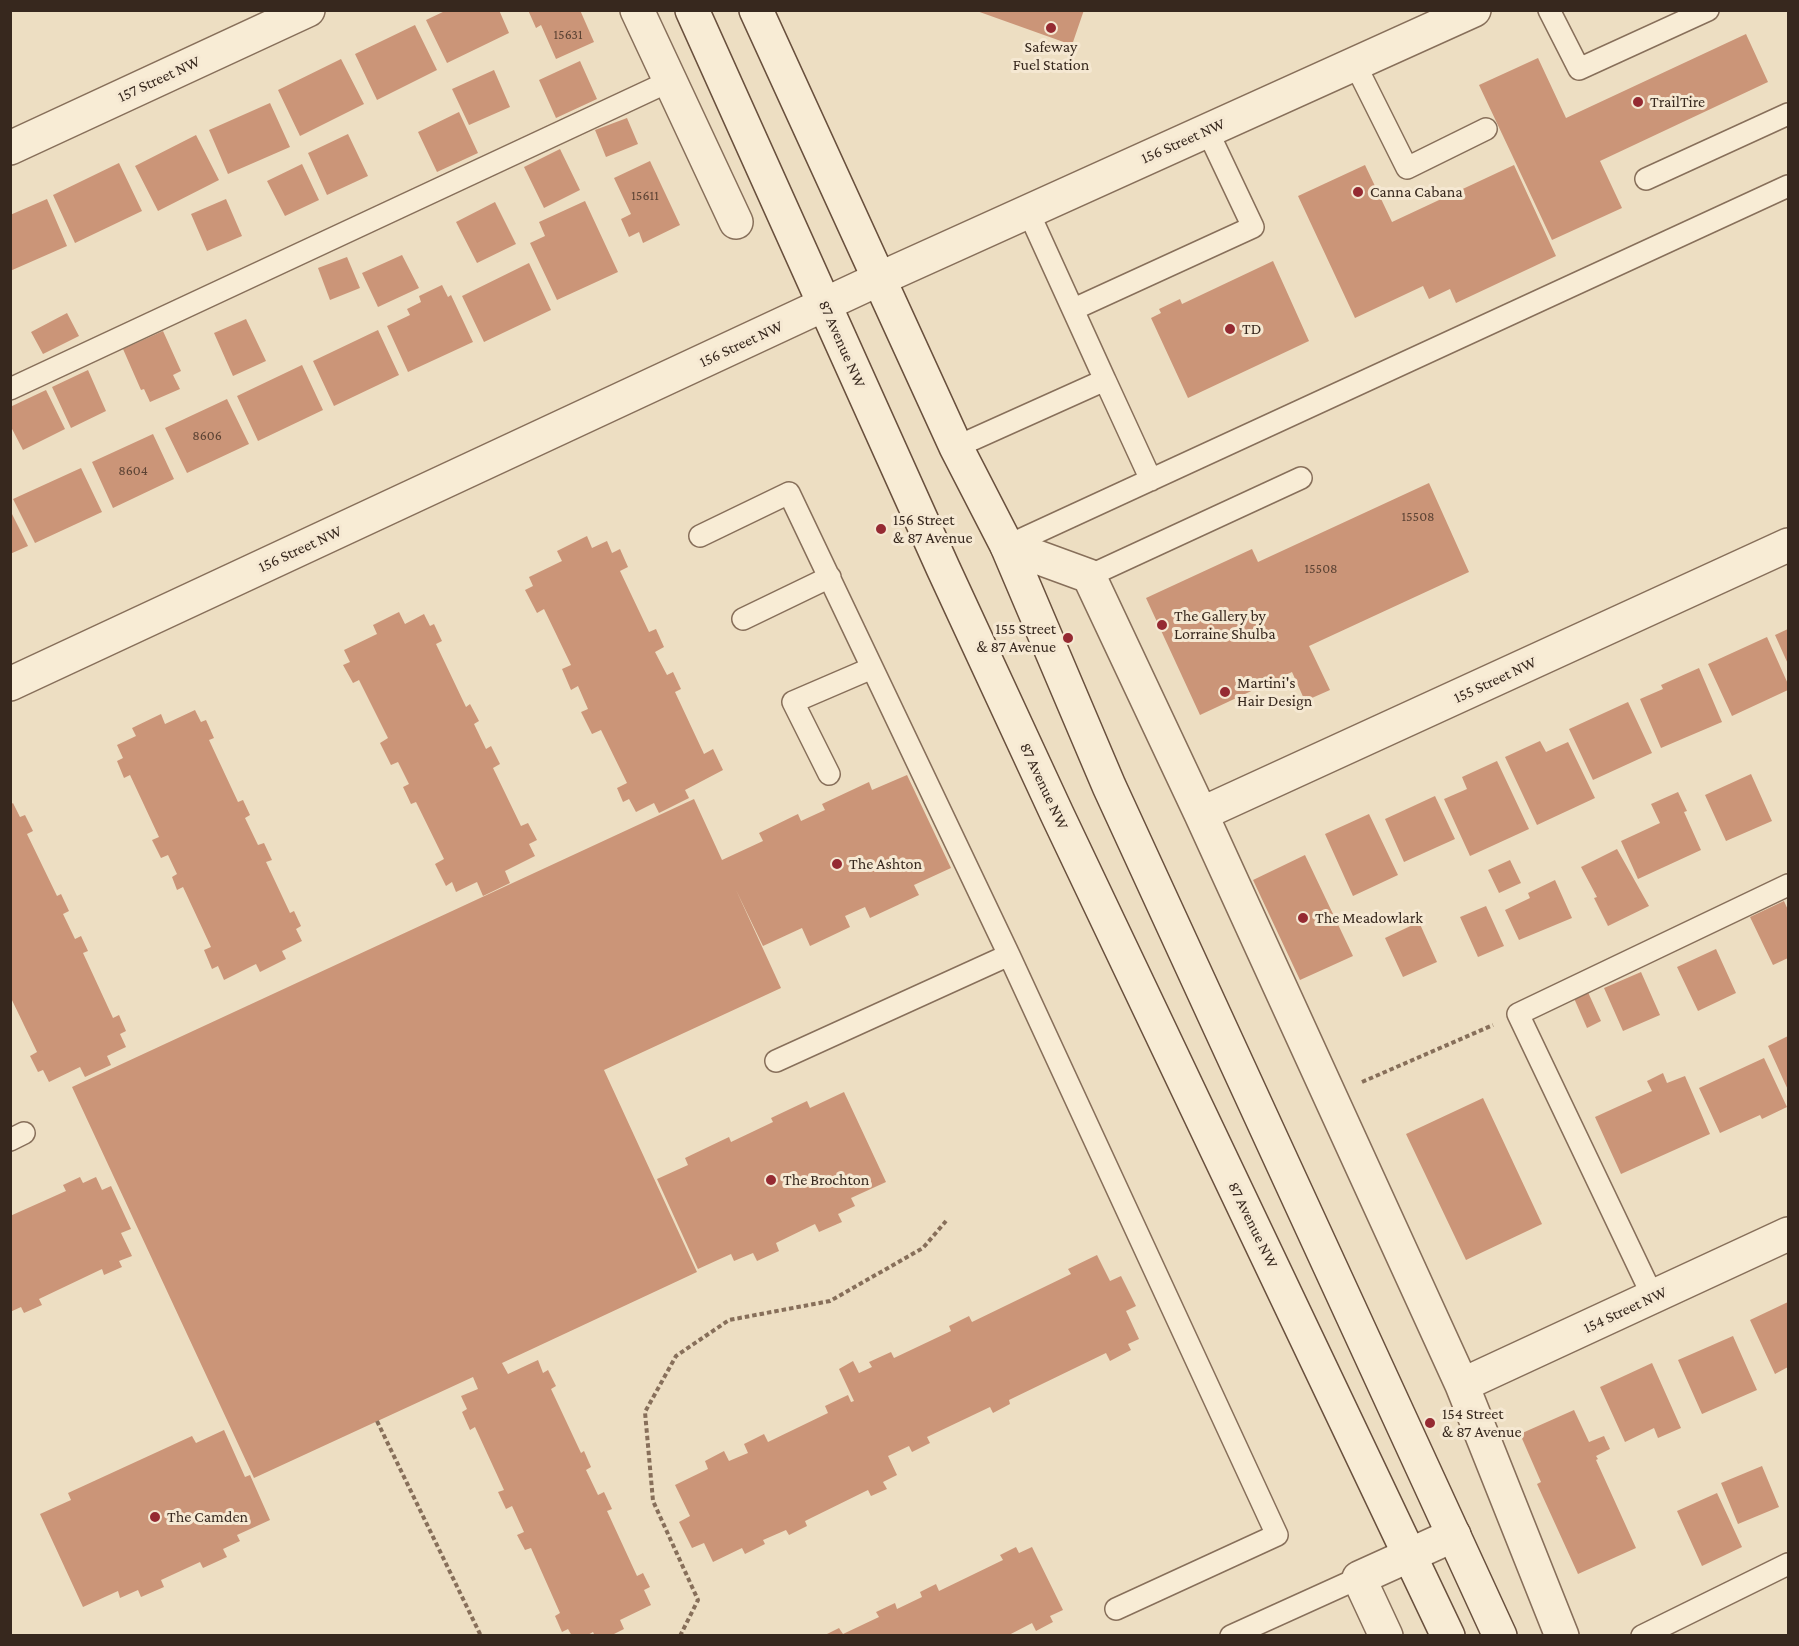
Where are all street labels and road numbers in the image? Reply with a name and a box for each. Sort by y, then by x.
street label: 157 Street NW [115,52,203,106]
street label: 156 Street NW [1138,114,1228,168]
street label: 87 Avenue NW [814,297,870,391]
street label: 156 Street NW [696,316,786,372]
street label: 156 Street NW [255,521,345,577]
street label: 155 Street NW [1451,652,1539,708]
street label: 87 Avenue NW [1016,740,1072,832]
street label: 87 Avenue NW [1224,1179,1282,1271]
street label: 154 Street NW [1580,1282,1670,1338]

